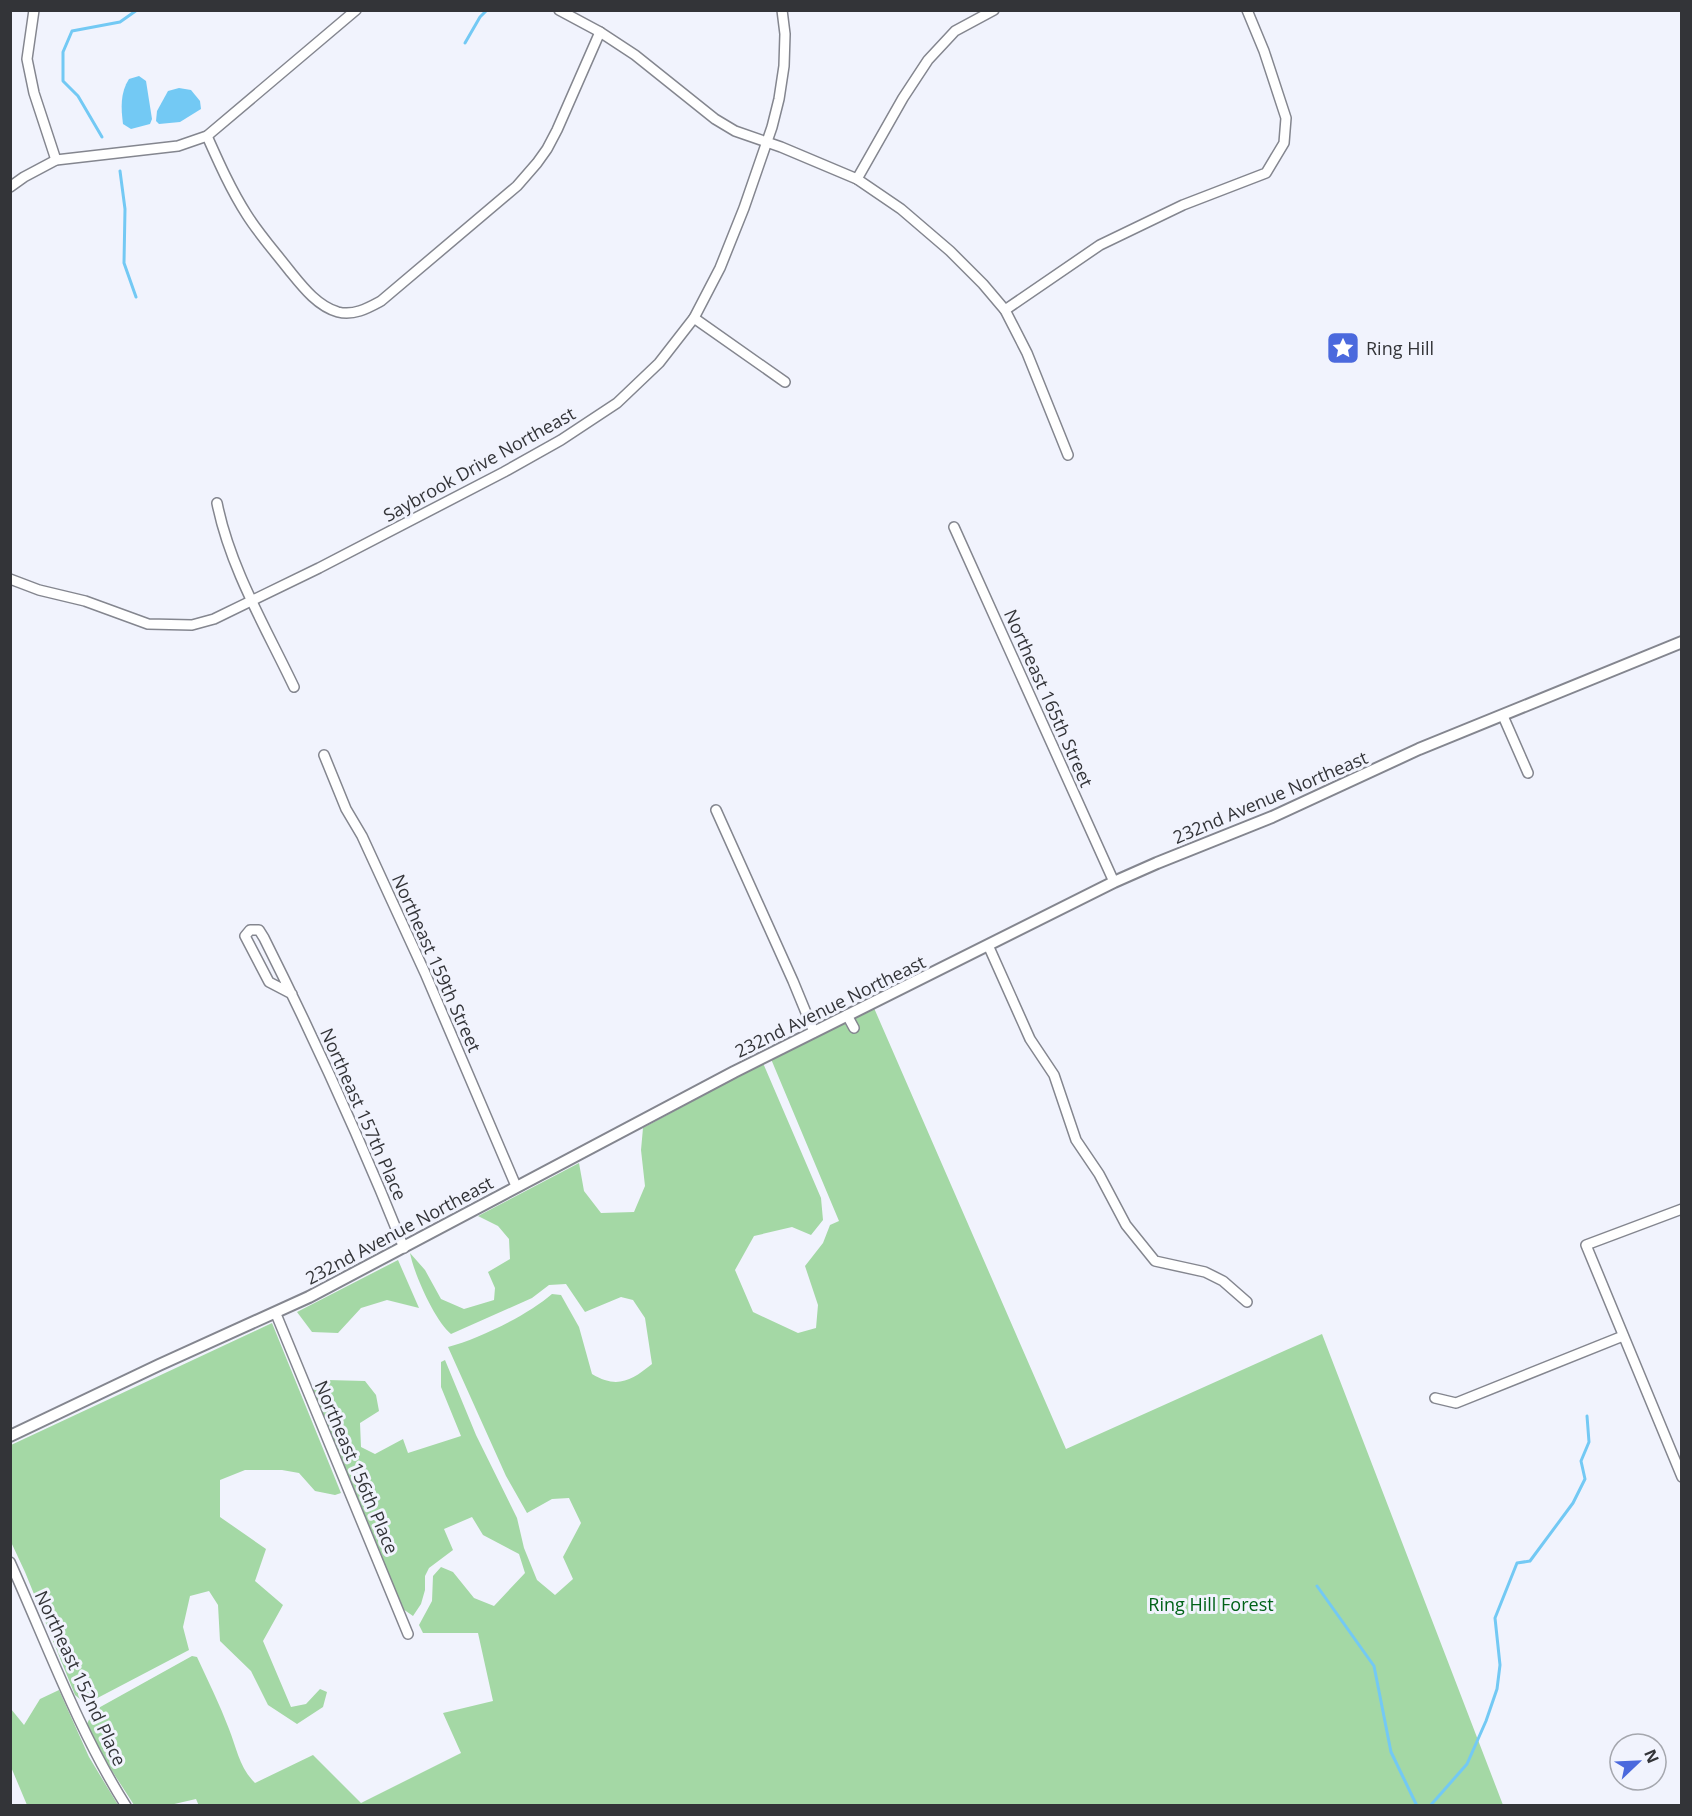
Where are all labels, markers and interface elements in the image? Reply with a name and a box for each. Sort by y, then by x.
place icon: Ring Hill [1325,330,1361,366]
place label: Ring Hill [1366,336,1434,360]
street label: Saybrook Drive Northeast [379,401,579,527]
street label: Northeast 165th Street [999,605,1099,791]
street label: 232nd Avenue Northeast [1169,745,1371,849]
street label: Northeast 159th Street [387,870,487,1056]
street label: 232nd Avenue Northeast [731,949,929,1063]
street label: Northeast 157th Place [315,1024,413,1204]
street label: 232nd Avenue Northeast [301,1170,497,1290]
street label: Northeast 156th Place [310,1377,404,1557]
street label: Northeast 152nd Place [30,1587,132,1769]
park label: Ring Hill Forest [1148,1592,1274,1616]
north arrow [1608,1732,1668,1792]
text: N [1639,1746,1664,1766]

